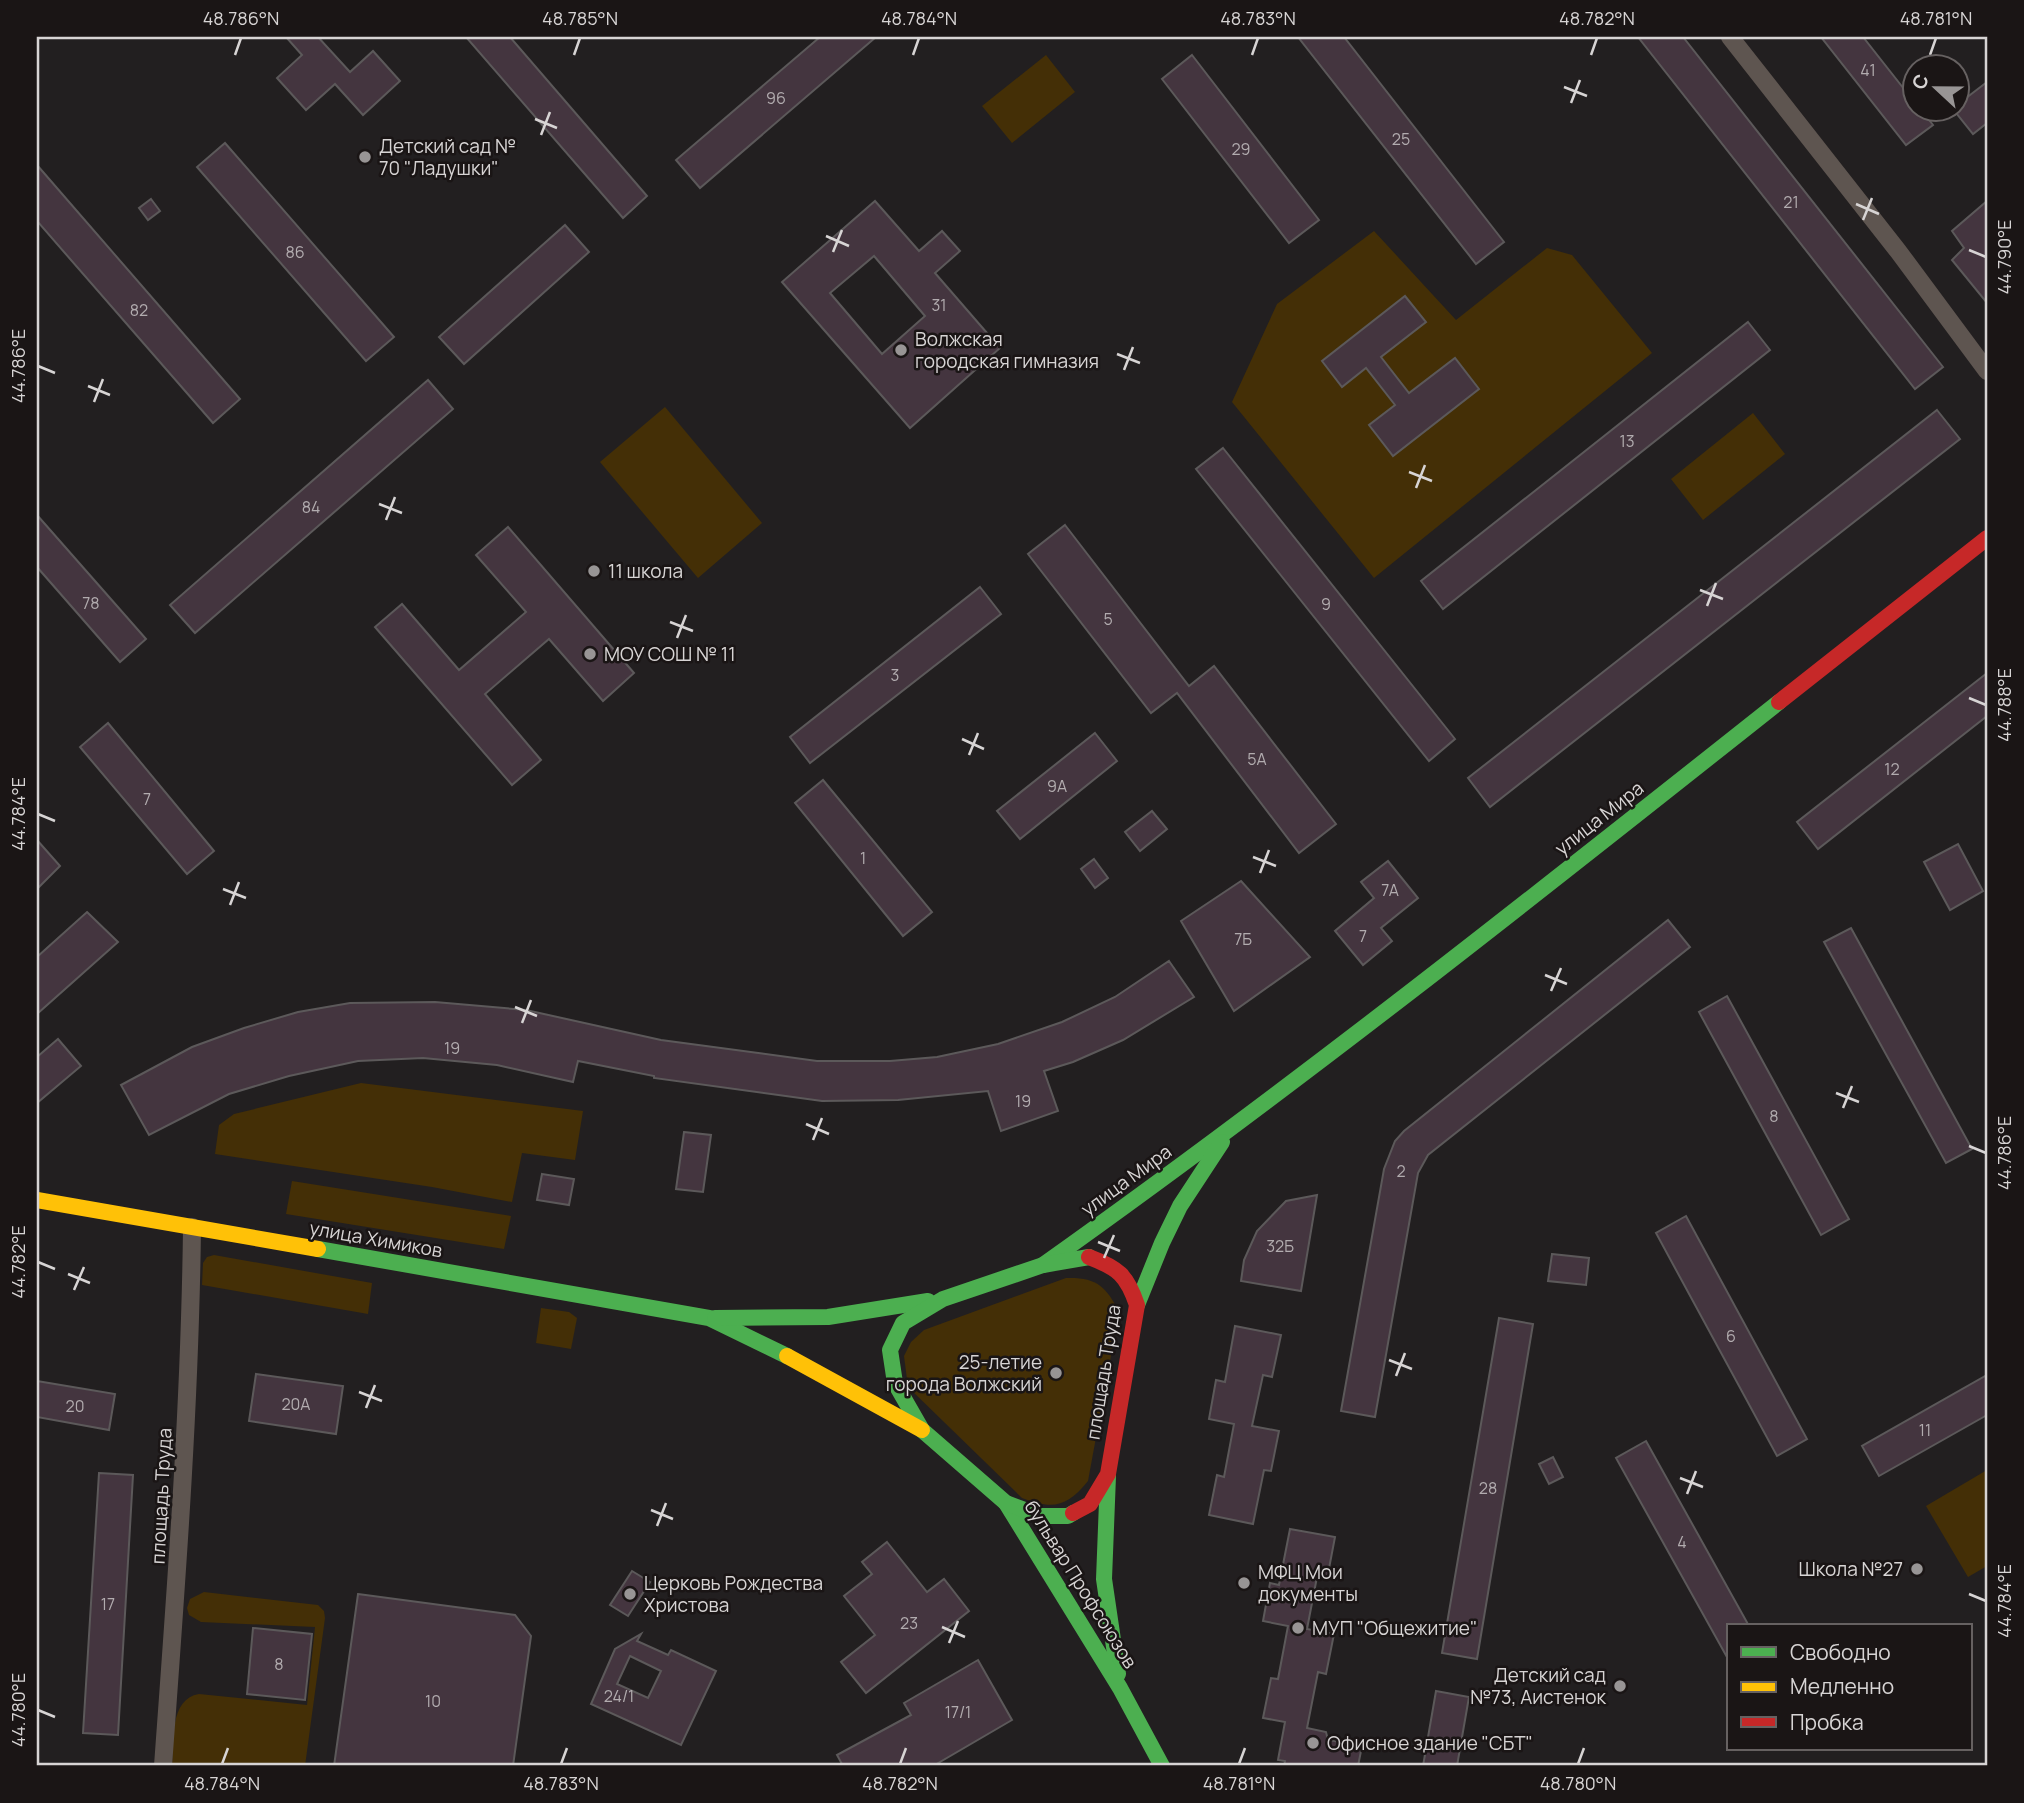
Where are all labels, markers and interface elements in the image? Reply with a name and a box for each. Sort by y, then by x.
text: 48.786°N [203,6,279,30]
text: 48.785°N [542,6,618,30]
text: 48.784°N [881,6,957,30]
text: 48.783°N [1220,6,1296,30]
text: 48.782°N [1559,6,1635,30]
text: 48.781°N [1900,6,1972,30]
north arrow [1902,52,1972,122]
house number: 41 [1860,59,1876,81]
text: С [1906,70,1935,93]
house number: 96 [766,87,786,109]
house number: 25 [1392,128,1410,150]
place label: Детский сад № 70 "Ладушки" [379,133,516,181]
house number: 29 [1231,138,1251,160]
marker: Детский сад № 70 "Ладушки" [357,149,373,165]
house number: 21 [1783,191,1799,213]
text: 44.790°E [1992,219,2016,295]
house number: 86 [285,241,305,263]
house number: 31 [931,294,947,316]
house number: 82 [130,299,148,321]
place label: Волжская городская гимназия [915,326,1099,374]
text: 44.786°E [6,329,30,403]
marker: Волжская городская гимназия [893,342,909,358]
house number: 13 [1619,430,1635,452]
house number: 84 [302,496,320,518]
place label: 11 школа [608,558,683,584]
marker: 11 школа [586,563,602,579]
house number: 78 [82,592,100,614]
house number: 9 [1321,593,1331,615]
house number: 5 [1103,608,1113,630]
place label: МОУ СОШ № 11 [604,641,736,667]
marker: МОУ СОШ № 11 [582,646,598,662]
house number: 3 [891,664,899,686]
text: 44.788°E [1992,668,2016,742]
house number: 5А [1247,748,1267,770]
house number: 12 [1884,758,1900,780]
house number: 9А [1047,775,1067,797]
street label: улица Мира [1549,775,1649,861]
text: 44.784°E [6,777,30,851]
house number: 7 [143,788,151,810]
house number: 1 [860,847,866,869]
house number: 7А [1381,879,1399,901]
house number: 7 [1359,925,1367,947]
house number: 7Б [1234,928,1252,950]
house number: 19 [444,1037,460,1059]
house number: 19 [1015,1090,1031,1112]
house number: 8 [1769,1105,1779,1127]
text: 44.786°E [1992,1116,2016,1190]
street label: улица Мира [1075,1138,1177,1222]
house number: 2 [1396,1160,1406,1182]
street label: улица Химиков [308,1215,444,1263]
text: 44.782°E [6,1225,30,1299]
house number: 32Б [1266,1235,1294,1257]
street label: площадь Труда [1079,1303,1127,1441]
house number: 6 [1726,1325,1736,1347]
place label: 25-летие города Волжский [886,1349,1042,1397]
marker: 25-летие города Волжский [1048,1365,1064,1381]
house number: 20А [281,1393,311,1415]
house number: 20 [66,1395,84,1417]
house number: 11 [1919,1419,1931,1441]
street label: площадь Труда [144,1427,178,1565]
house number: 28 [1479,1477,1497,1499]
street label: бульвар Профсоюзов [1019,1495,1143,1673]
house number: 4 [1677,1531,1687,1553]
place label: Школа №27 [1799,1556,1903,1582]
place label: МФЦ Мои документы [1258,1559,1358,1607]
marker: Школа №27 [1909,1561,1925,1577]
text: 44.784°E [1992,1564,2016,1638]
place label: Церковь Рождества Христова [644,1570,823,1618]
marker: МФЦ Мои документы [1236,1575,1252,1591]
marker: Церковь Рождества Христова [622,1586,638,1602]
house number: 17 [101,1593,115,1615]
house number: 23 [900,1612,918,1634]
place label: МУП "Общежитие" [1312,1615,1477,1641]
marker: МУП "Общежитие" [1290,1620,1306,1636]
legend [1727,1624,1972,1750]
text: Свободно [1790,1638,1891,1666]
house number: 8 [274,1653,284,1675]
place label: Детский сад №73, Аистенок [1470,1662,1607,1710]
text: Медленно [1790,1672,1894,1700]
text: 44.780°E [6,1673,30,1747]
marker: Детский сад №73, Аистенок [1612,1678,1628,1694]
house number: 24/1 [604,1685,634,1707]
house number: 10 [425,1690,441,1712]
house number: 17/1 [945,1701,971,1723]
text: Пробка [1790,1708,1864,1736]
place label: Офисное здание "СБТ" [1327,1730,1533,1756]
marker: Офисное здание "СБТ" [1305,1735,1321,1751]
text: 48.784°N [184,1771,260,1795]
text: 48.783°N [523,1771,599,1795]
text: 48.782°N [862,1771,938,1795]
text: 48.781°N [1203,1771,1275,1795]
text: 48.780°N [1540,1771,1616,1795]

